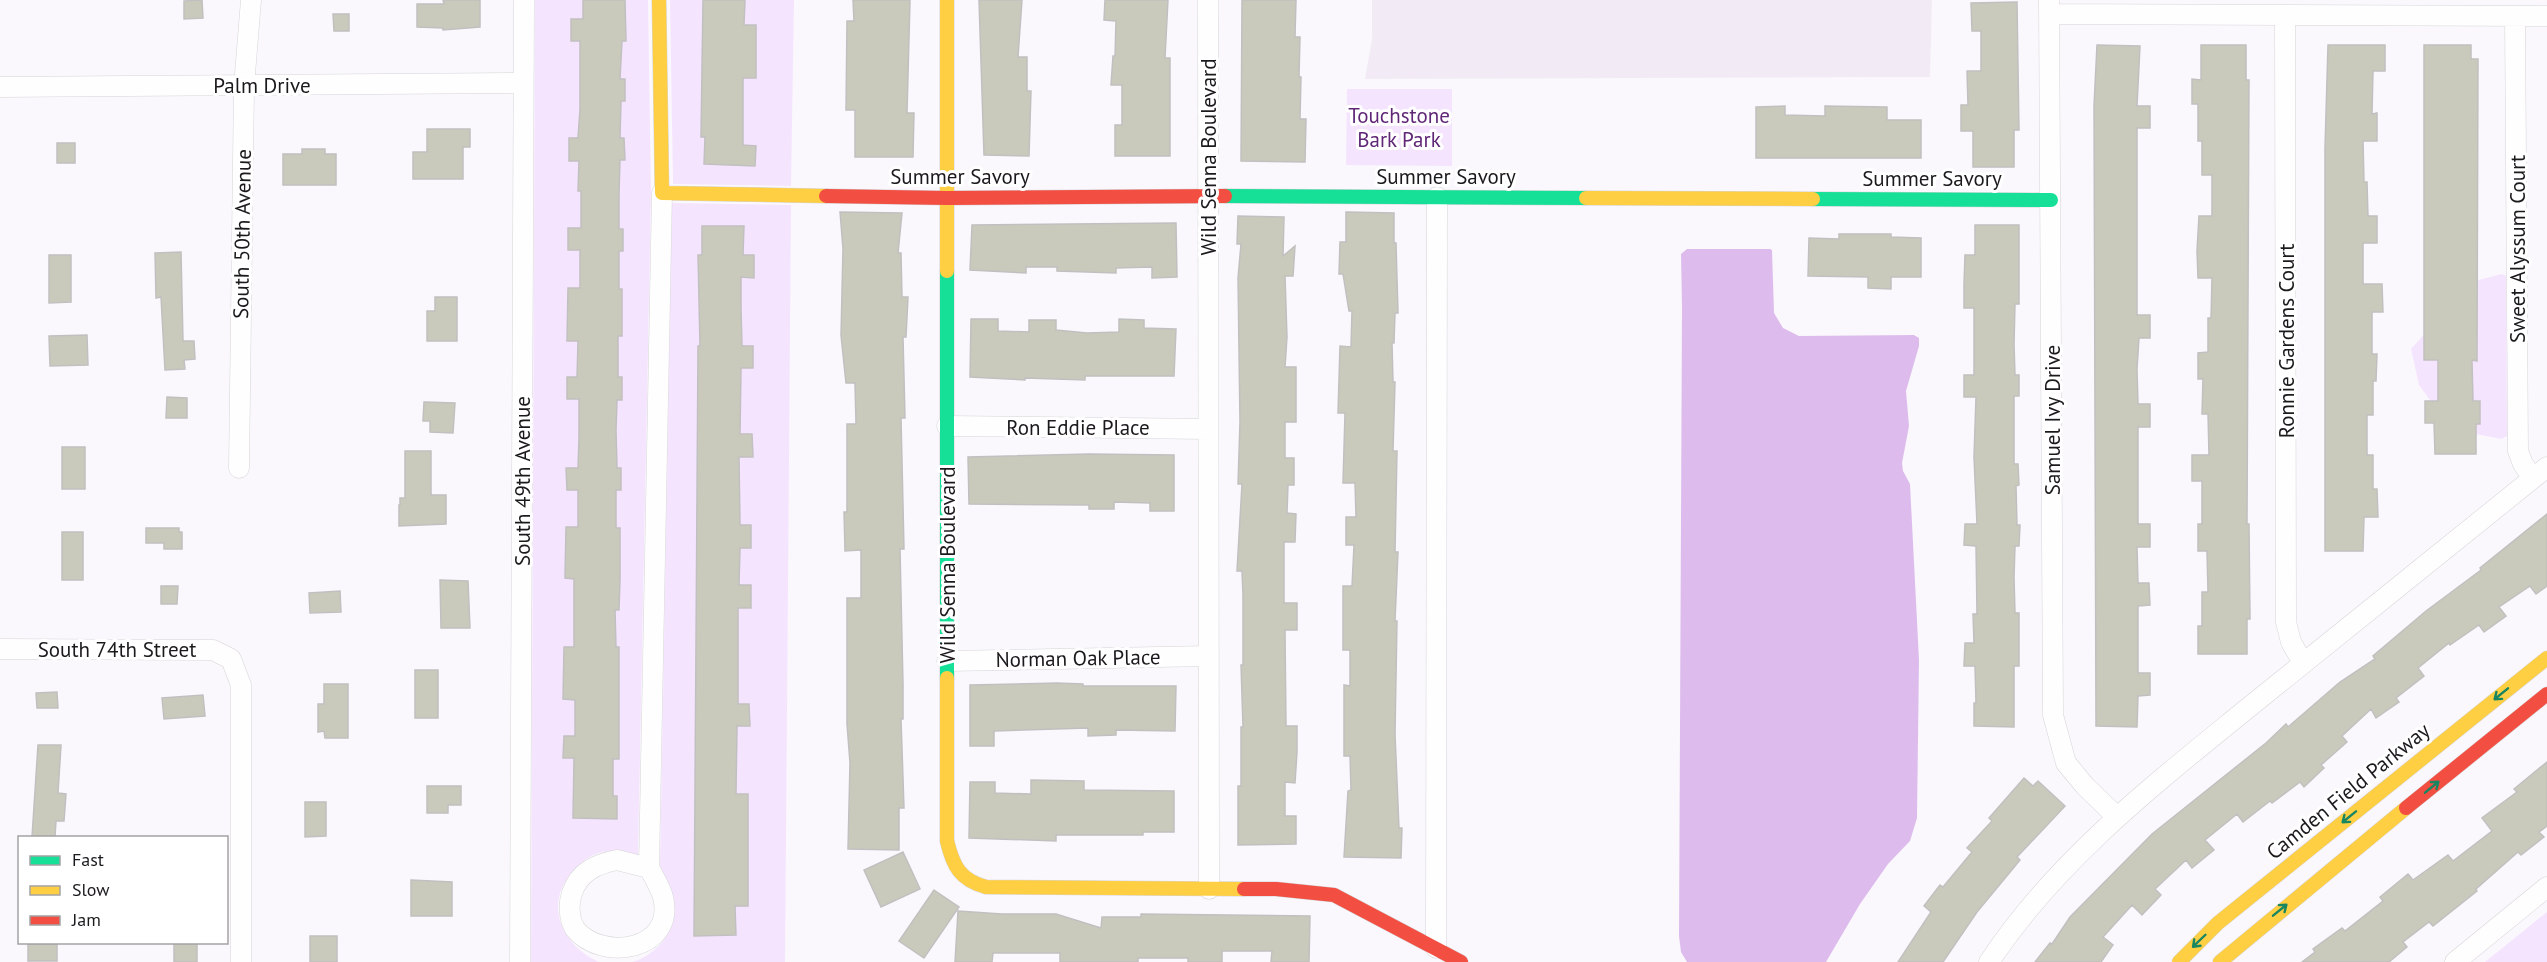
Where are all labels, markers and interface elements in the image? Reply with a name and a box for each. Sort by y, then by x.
street label: Wild Senna Boulevard [1195,58,1222,256]
street label: Palm Drive [213,72,311,99]
park label: Touchstone Bark Park [1348,102,1450,153]
street label: South 50th Avenue [227,149,257,319]
street label: Sweet Alyssum Court [2504,155,2531,343]
street label: Summer Savory [890,163,1030,190]
street label: Summer Savory [1376,163,1516,190]
street label: Summer Savory [1862,165,2002,192]
street label: Ronnie Gardens Court [2273,244,2300,438]
street label: Samuel Ivy Drive [2039,345,2066,495]
street label: South 49th Avenue [509,396,536,566]
street label: Ron Eddie Place [1006,414,1150,441]
street label: Wild Senna Boulevard [934,466,961,664]
street label: South 74th Street [38,636,196,663]
street label: Norman Oak Place [995,643,1161,673]
one-way arrow [2494,688,2510,701]
street label: Camden Field Parkway [2261,717,2435,865]
one-way arrow [2424,781,2440,794]
one-way arrow [2342,810,2358,823]
legend [18,836,228,944]
text: Fast [72,848,104,871]
text: Slow [72,878,110,901]
one-way arrow [2272,903,2288,916]
text: Jam [71,908,101,931]
one-way arrow [2192,934,2207,948]

